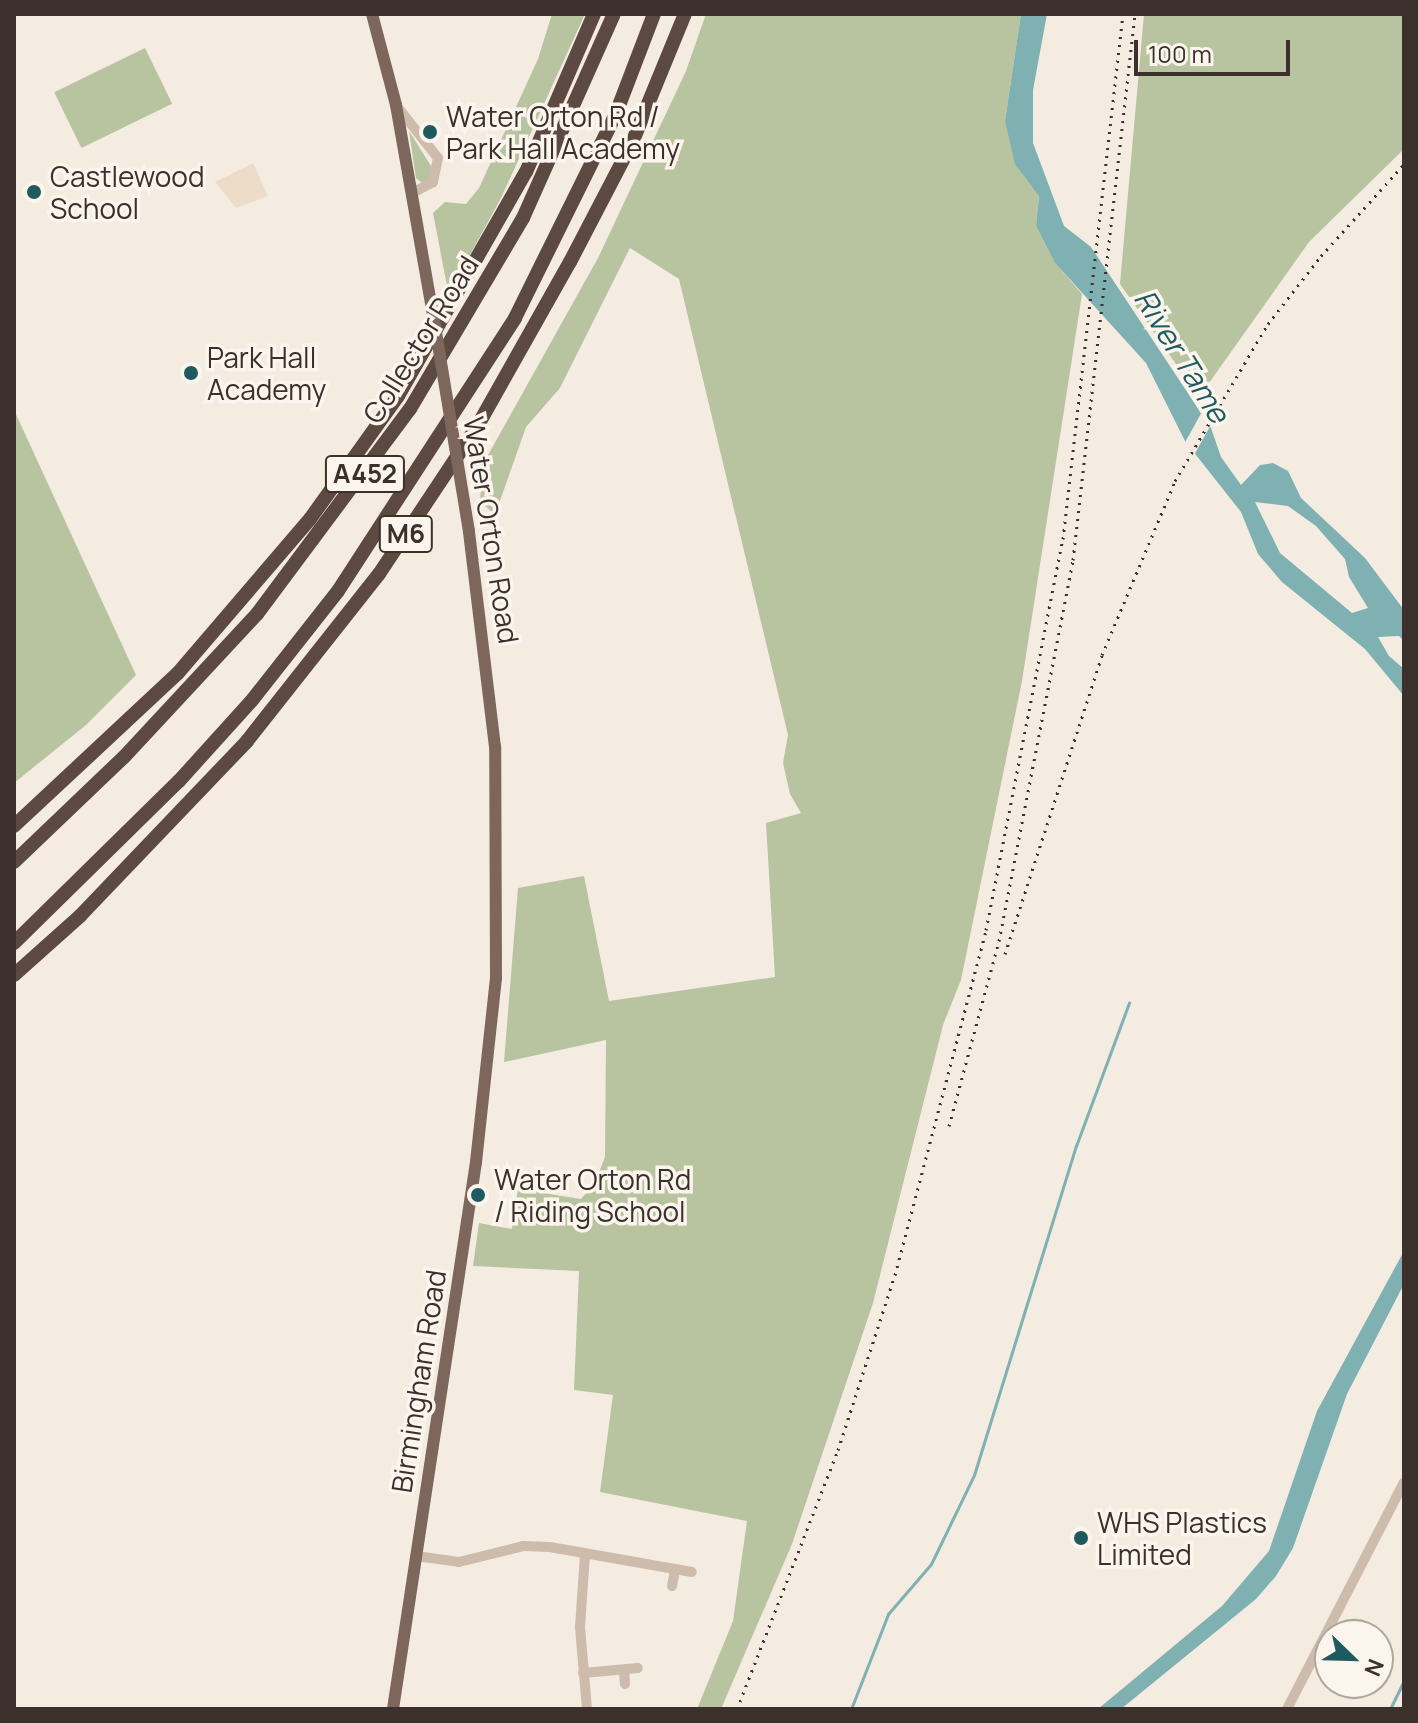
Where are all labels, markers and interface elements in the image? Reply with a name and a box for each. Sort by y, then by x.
scale bar [1138,24,1294,74]
text: 100 m [1148,37,1212,70]
place label: Water Orton Rd / Park Hall Academy [446,99,680,165]
marker: Water Orton Rd / Park Hall Academy [421,123,439,141]
place label: Castlewood School [50,159,204,225]
marker: Castlewood School [25,183,43,201]
street label: Collector Road [355,249,485,429]
water label: River Tame [1127,283,1237,429]
place label: Park Hall Academy [207,340,326,406]
marker: Park Hall Academy [182,364,200,382]
street label: Water Orton Road [457,414,527,646]
road number: A452 [323,452,407,496]
road number: M6 [378,512,434,556]
place label: Water Orton Rd / Riding School [494,1162,691,1228]
marker: Water Orton Rd / Riding School [469,1186,487,1204]
street label: Birmingham Road [384,1267,452,1495]
place label: WHS Plastics Limited [1097,1505,1267,1571]
marker: WHS Plastics Limited [1072,1529,1090,1547]
north arrow [1314,1619,1394,1699]
text: N [1357,1654,1391,1681]

